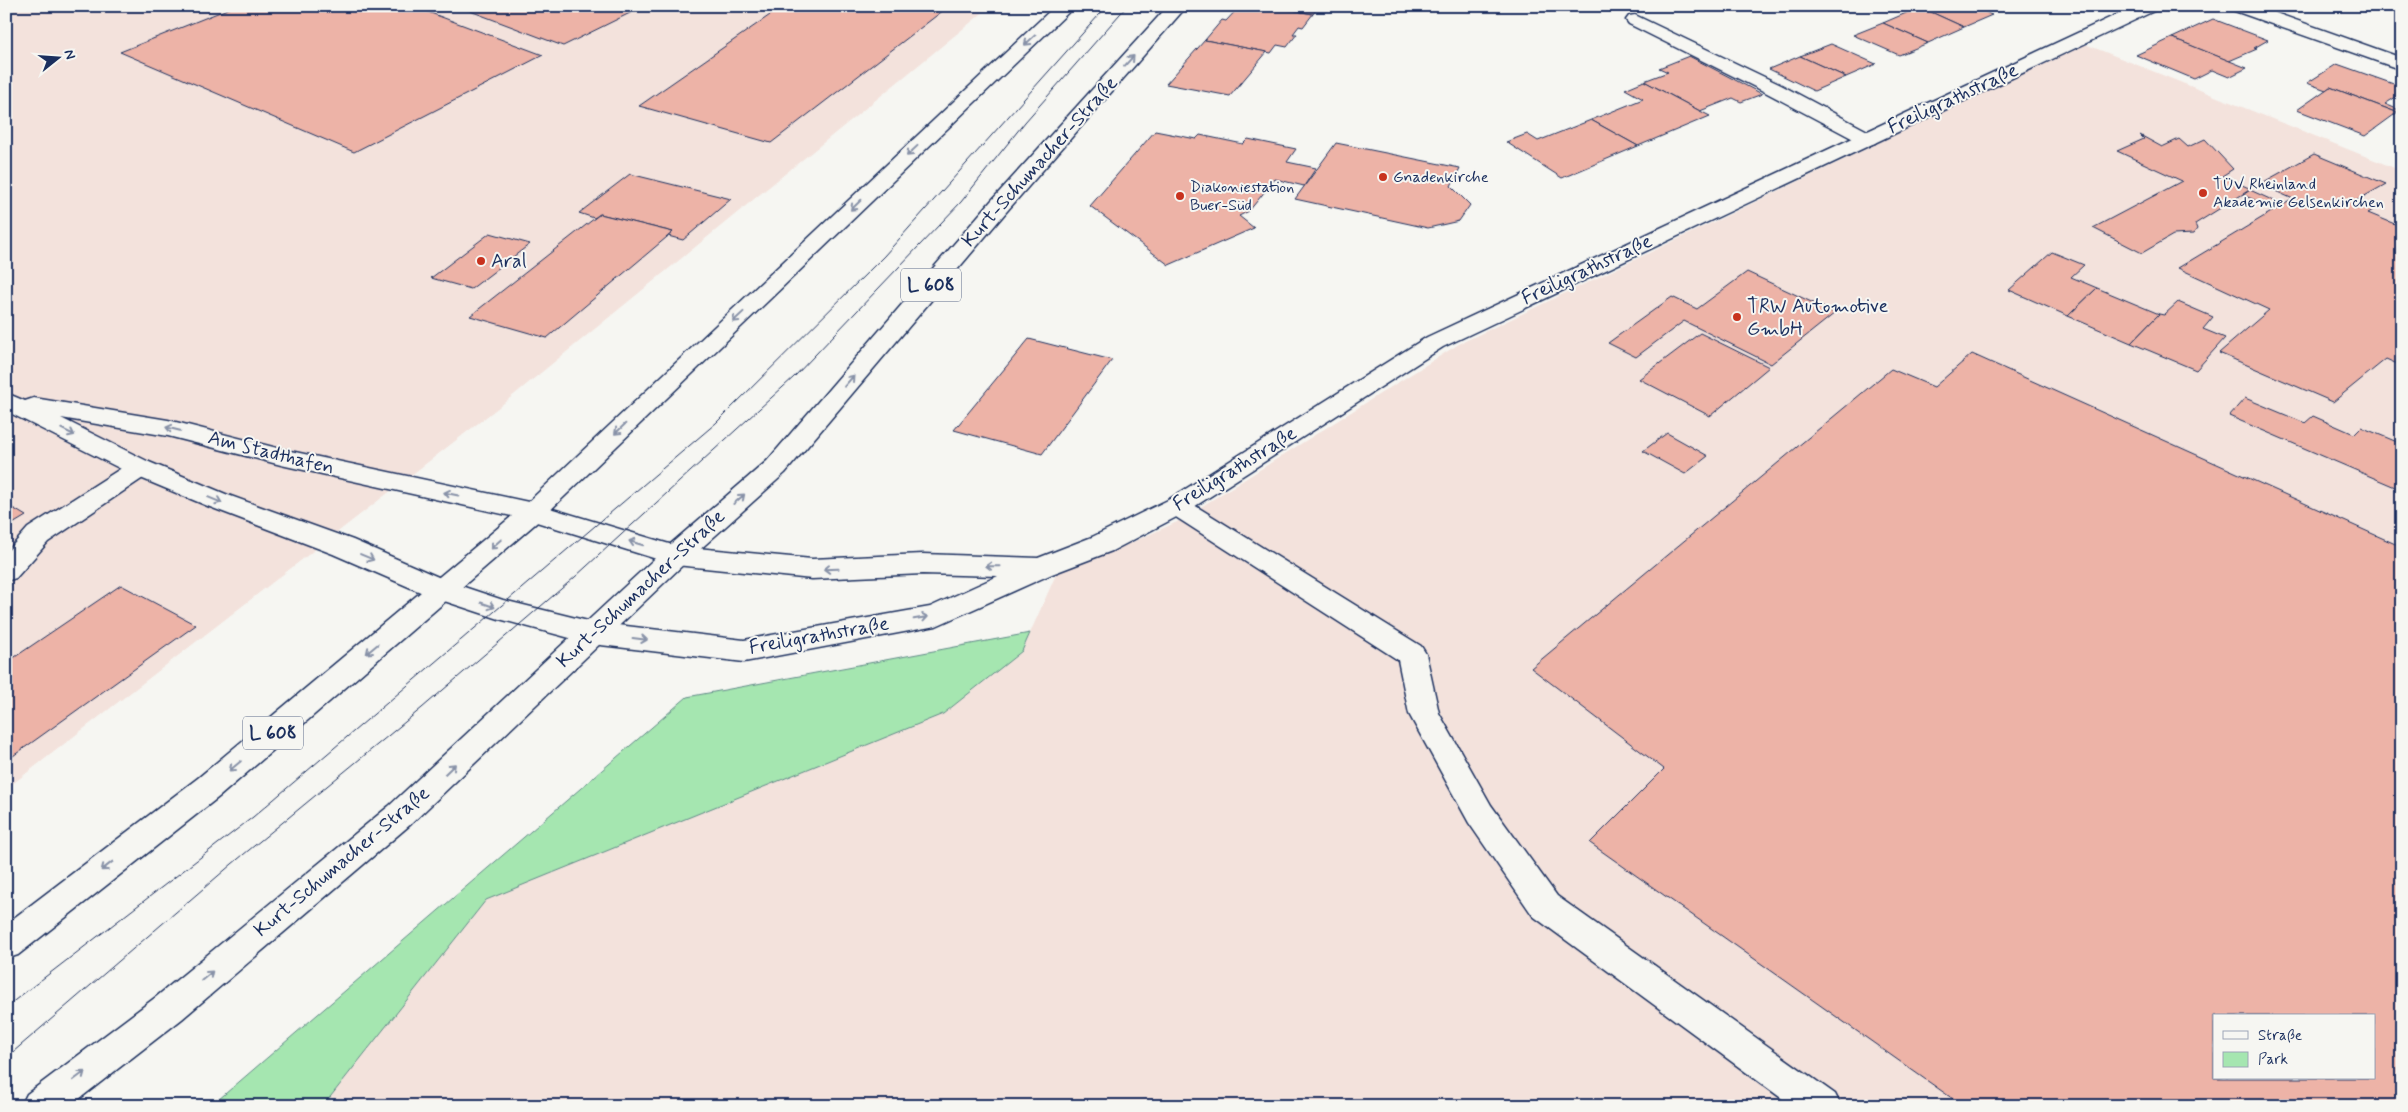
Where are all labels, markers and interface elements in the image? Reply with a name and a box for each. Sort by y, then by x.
north arrow [32,32,82,82]
one-way arrow [1024,34,1037,46]
text: N [60,47,79,62]
one-way arrow [1123,55,1135,68]
street label: Freiligrathstraße [1883,57,2023,141]
street label: Kurt-Schumacher-Straße [956,71,1124,253]
one-way arrow [906,145,918,157]
place label: Gnadenkirche [1393,167,1489,188]
marker: Gnadenkirche [1377,171,1389,183]
place label: TÜV Rheinland Akademie Gelsenkirchen [2213,174,2384,213]
place label: Diakoniestation Buer-Süd [1190,177,1294,216]
marker: TÜV Rheinland Akademie Gelsenkirchen [2197,187,2209,199]
marker: Diakoniestation Buer-Süd [1174,190,1186,202]
one-way arrow [850,199,862,212]
street label: Freiligrathstraße [1517,228,1657,312]
place label: Aral [491,248,527,275]
marker: Aral [475,255,487,267]
road number: L 608 [901,268,961,302]
place label: TRW Automotive GmbH [1747,293,1888,343]
one-way arrow [732,311,745,323]
marker: TRW Automotive GmbH [1731,311,1743,323]
one-way arrow [843,374,855,387]
street label: Freiligrathstraße [1168,420,1302,518]
one-way arrow [614,423,626,435]
one-way arrow [166,424,182,433]
street label: Am Stadthafen [205,424,337,482]
one-way arrow [60,427,75,437]
one-way arrow [443,489,459,498]
one-way arrow [732,494,745,505]
one-way arrow [207,495,222,505]
street label: Kurt-Schumacher-Straße [551,503,731,674]
one-way arrow [628,537,644,547]
one-way arrow [489,538,502,549]
one-way arrow [359,553,374,563]
one-way arrow [985,561,1002,571]
one-way arrow [823,564,839,573]
one-way arrow [480,601,496,611]
street label: Freiligrathstraße [747,610,891,662]
one-way arrow [913,613,929,623]
one-way arrow [632,634,648,644]
one-way arrow [366,643,379,654]
road number: L 608 [243,716,303,750]
one-way arrow [228,760,241,771]
one-way arrow [444,763,456,775]
street label: Kurt-Schumacher-Straße [248,780,436,944]
one-way arrow [100,861,114,871]
one-way arrow [200,971,213,982]
legend [2213,1014,2376,1080]
text: Straße [2258,1026,2302,1046]
text: Park [2258,1050,2288,1070]
one-way arrow [72,1071,85,1082]

